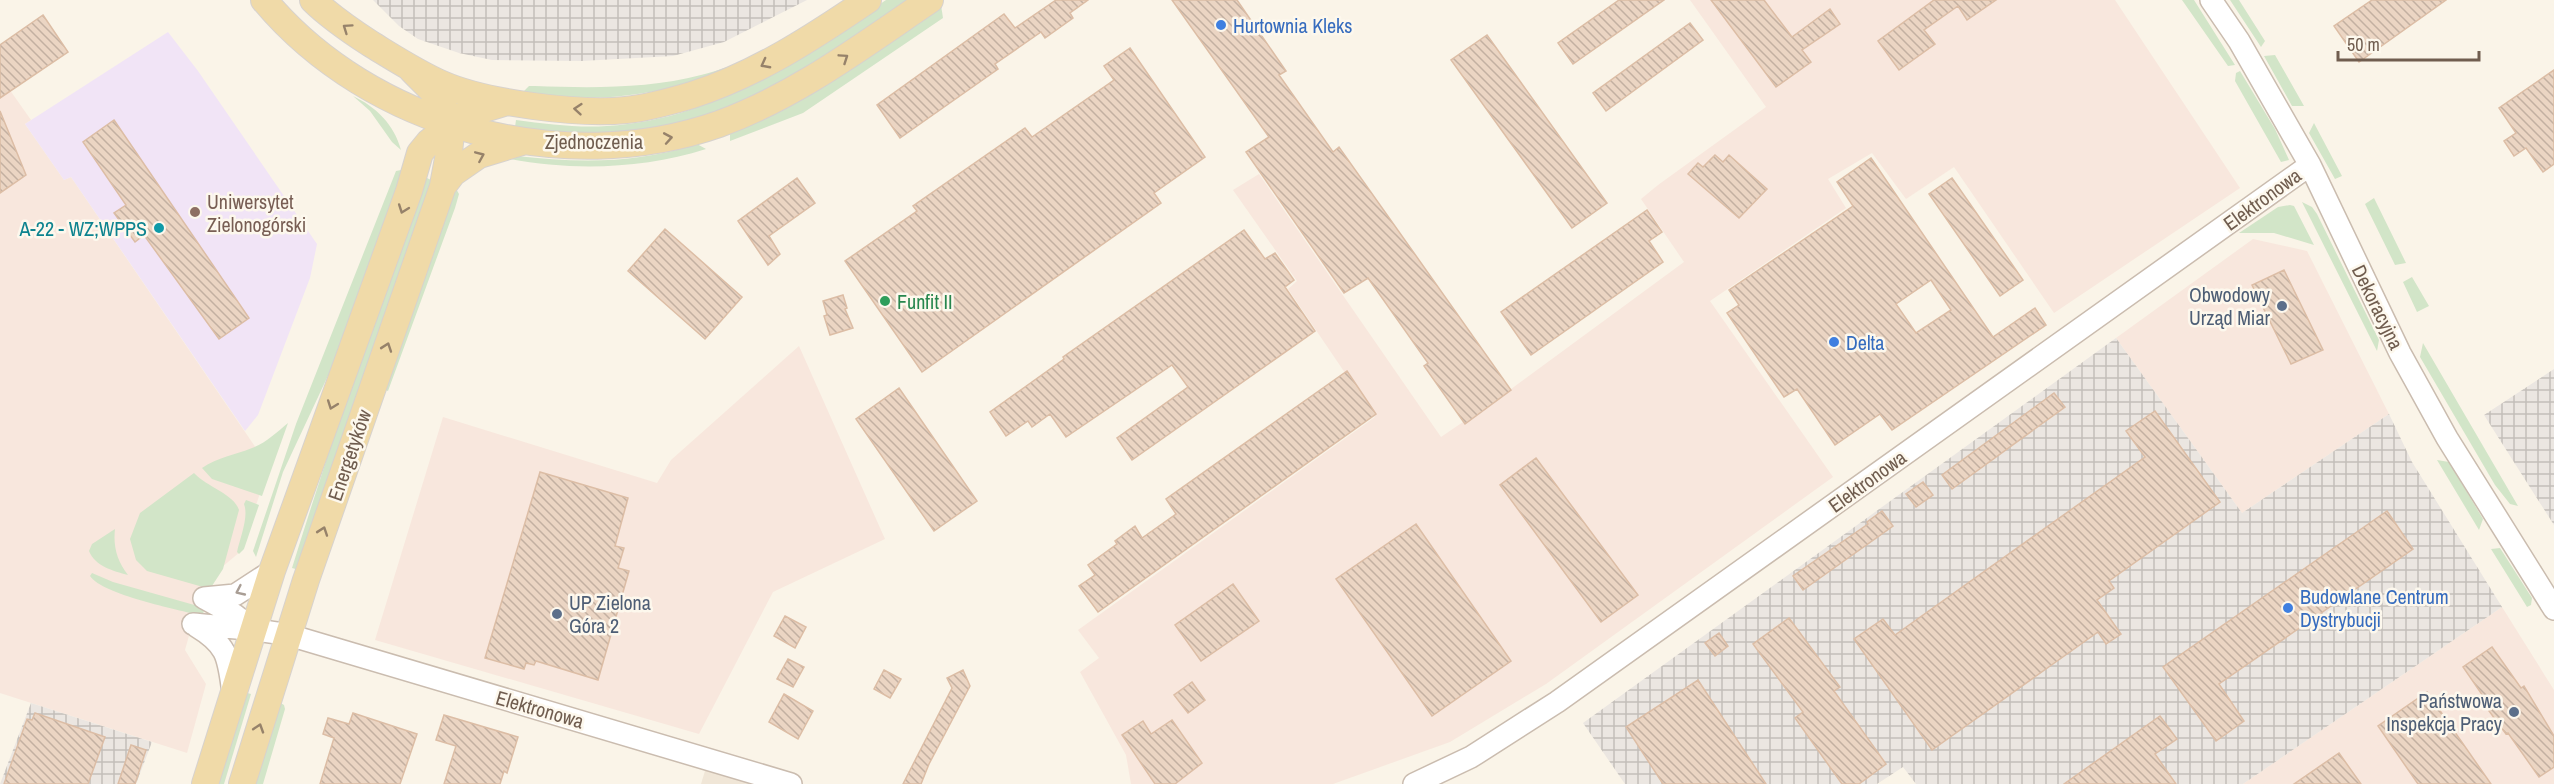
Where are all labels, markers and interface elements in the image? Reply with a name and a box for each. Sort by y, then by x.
place label: Hurtownia Kleks [1233,12,1352,39]
marker: Hurtownia Kleks [1214,18,1228,32]
one-way arrow [343,24,354,35]
scale bar [2338,24,2479,62]
text: 50 m [2347,32,2380,57]
one-way arrow [837,54,848,65]
one-way arrow [760,57,771,68]
one-way arrow [573,103,582,116]
street label: Zjednoczenia [545,128,643,155]
one-way arrow [663,132,672,144]
one-way arrow [474,151,485,163]
street label: Elektronowa [2218,162,2306,236]
place label: Uniwersytet Zielonogórski [207,188,306,238]
one-way arrow [397,203,410,214]
marker: Uniwersytet Zielonogórski [188,205,202,219]
place label: A-22 - WZ;WPPS [18,215,147,242]
marker: A-22 - WZ;WPPS [152,221,166,235]
street label: Dekoracyjna [2346,260,2410,354]
place label: Obwodowy Urząd Miar [2189,281,2271,331]
place label: Funfit II [897,288,953,315]
marker: Funfit II [878,294,892,308]
marker: Obwodowy Urząd Miar [2275,299,2289,313]
place label: Delta [1846,329,1884,356]
marker: Delta [1827,335,1841,349]
one-way arrow [380,342,393,353]
one-way arrow [327,399,340,410]
street label: Energetyków [321,406,377,504]
street label: Elektronowa [1823,444,1911,518]
one-way arrow [316,526,328,537]
place label: Budowlane Centrum Dystrybucji [2300,583,2449,633]
one-way arrow [236,584,247,596]
place label: UP Zielona Góra 2 [569,589,651,639]
marker: Budowlane Centrum Dystrybucji [2281,601,2295,615]
marker: UP Zielona Góra 2 [550,607,564,621]
street label: Elektronowa [493,684,587,734]
place label: Państwowa Inspekcja Pracy [2386,687,2503,737]
marker: Państwowa Inspekcja Pracy [2507,705,2521,719]
one-way arrow [252,723,265,734]

